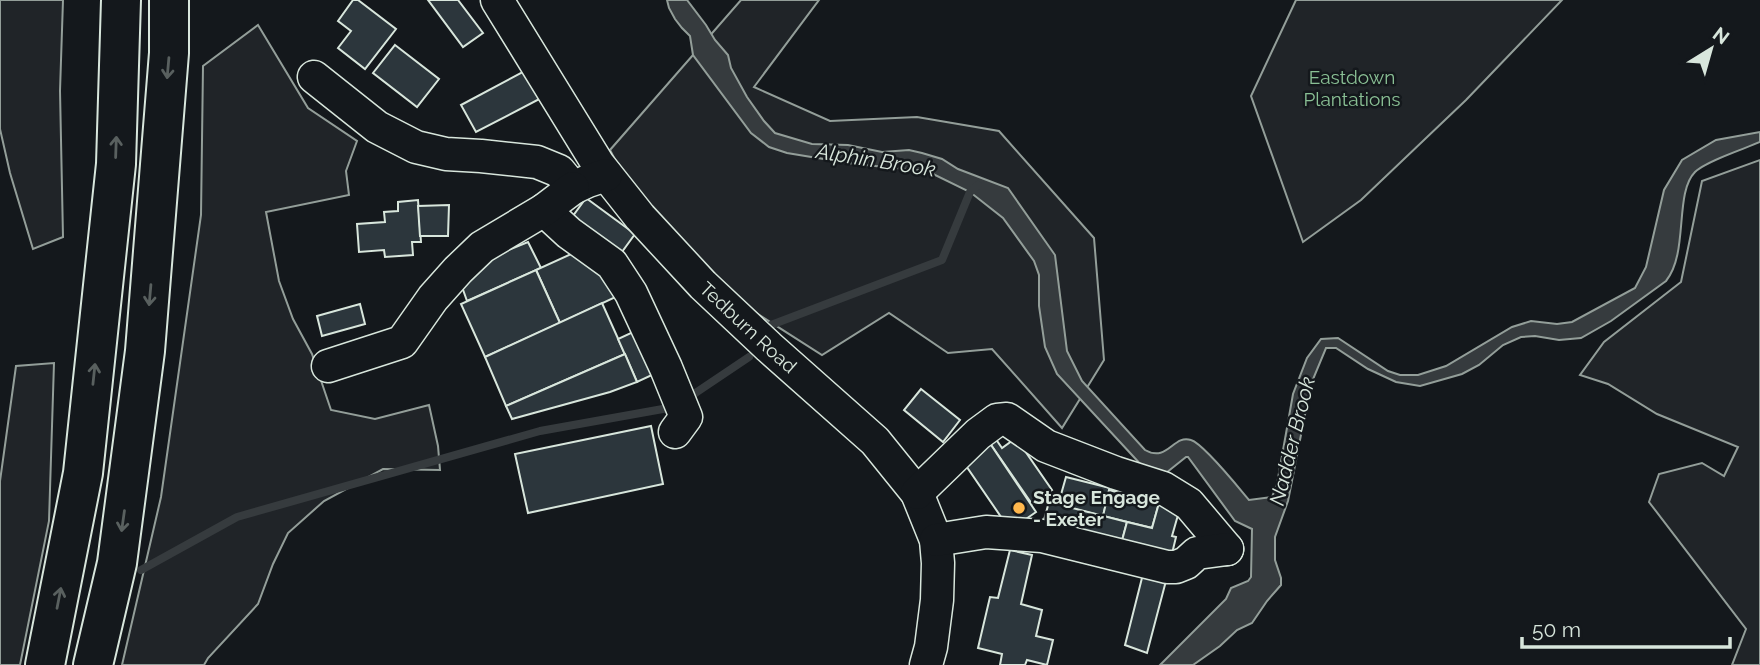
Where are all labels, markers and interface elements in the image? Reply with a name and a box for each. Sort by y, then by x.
north arrow [1676,14,1746,84]
text: N [1709,22,1734,49]
one-way arrow [161,56,174,79]
park label: Eastdown Plantations [1303,66,1401,110]
one-way arrow [110,136,123,159]
water label: Alphin Brook [814,138,937,182]
street label: Tedburn Road [696,277,801,377]
one-way arrow [143,283,156,306]
one-way arrow [87,363,100,385]
water label: Nadder Brook [1264,374,1320,508]
place label: Stage Engage - Exeter [1033,486,1160,530]
marker: Stage Engage - Exeter [1011,500,1027,516]
one-way arrow [116,509,129,532]
one-way arrow [52,587,66,610]
scale bar [1522,606,1730,650]
text: 50 m [1532,617,1581,642]

